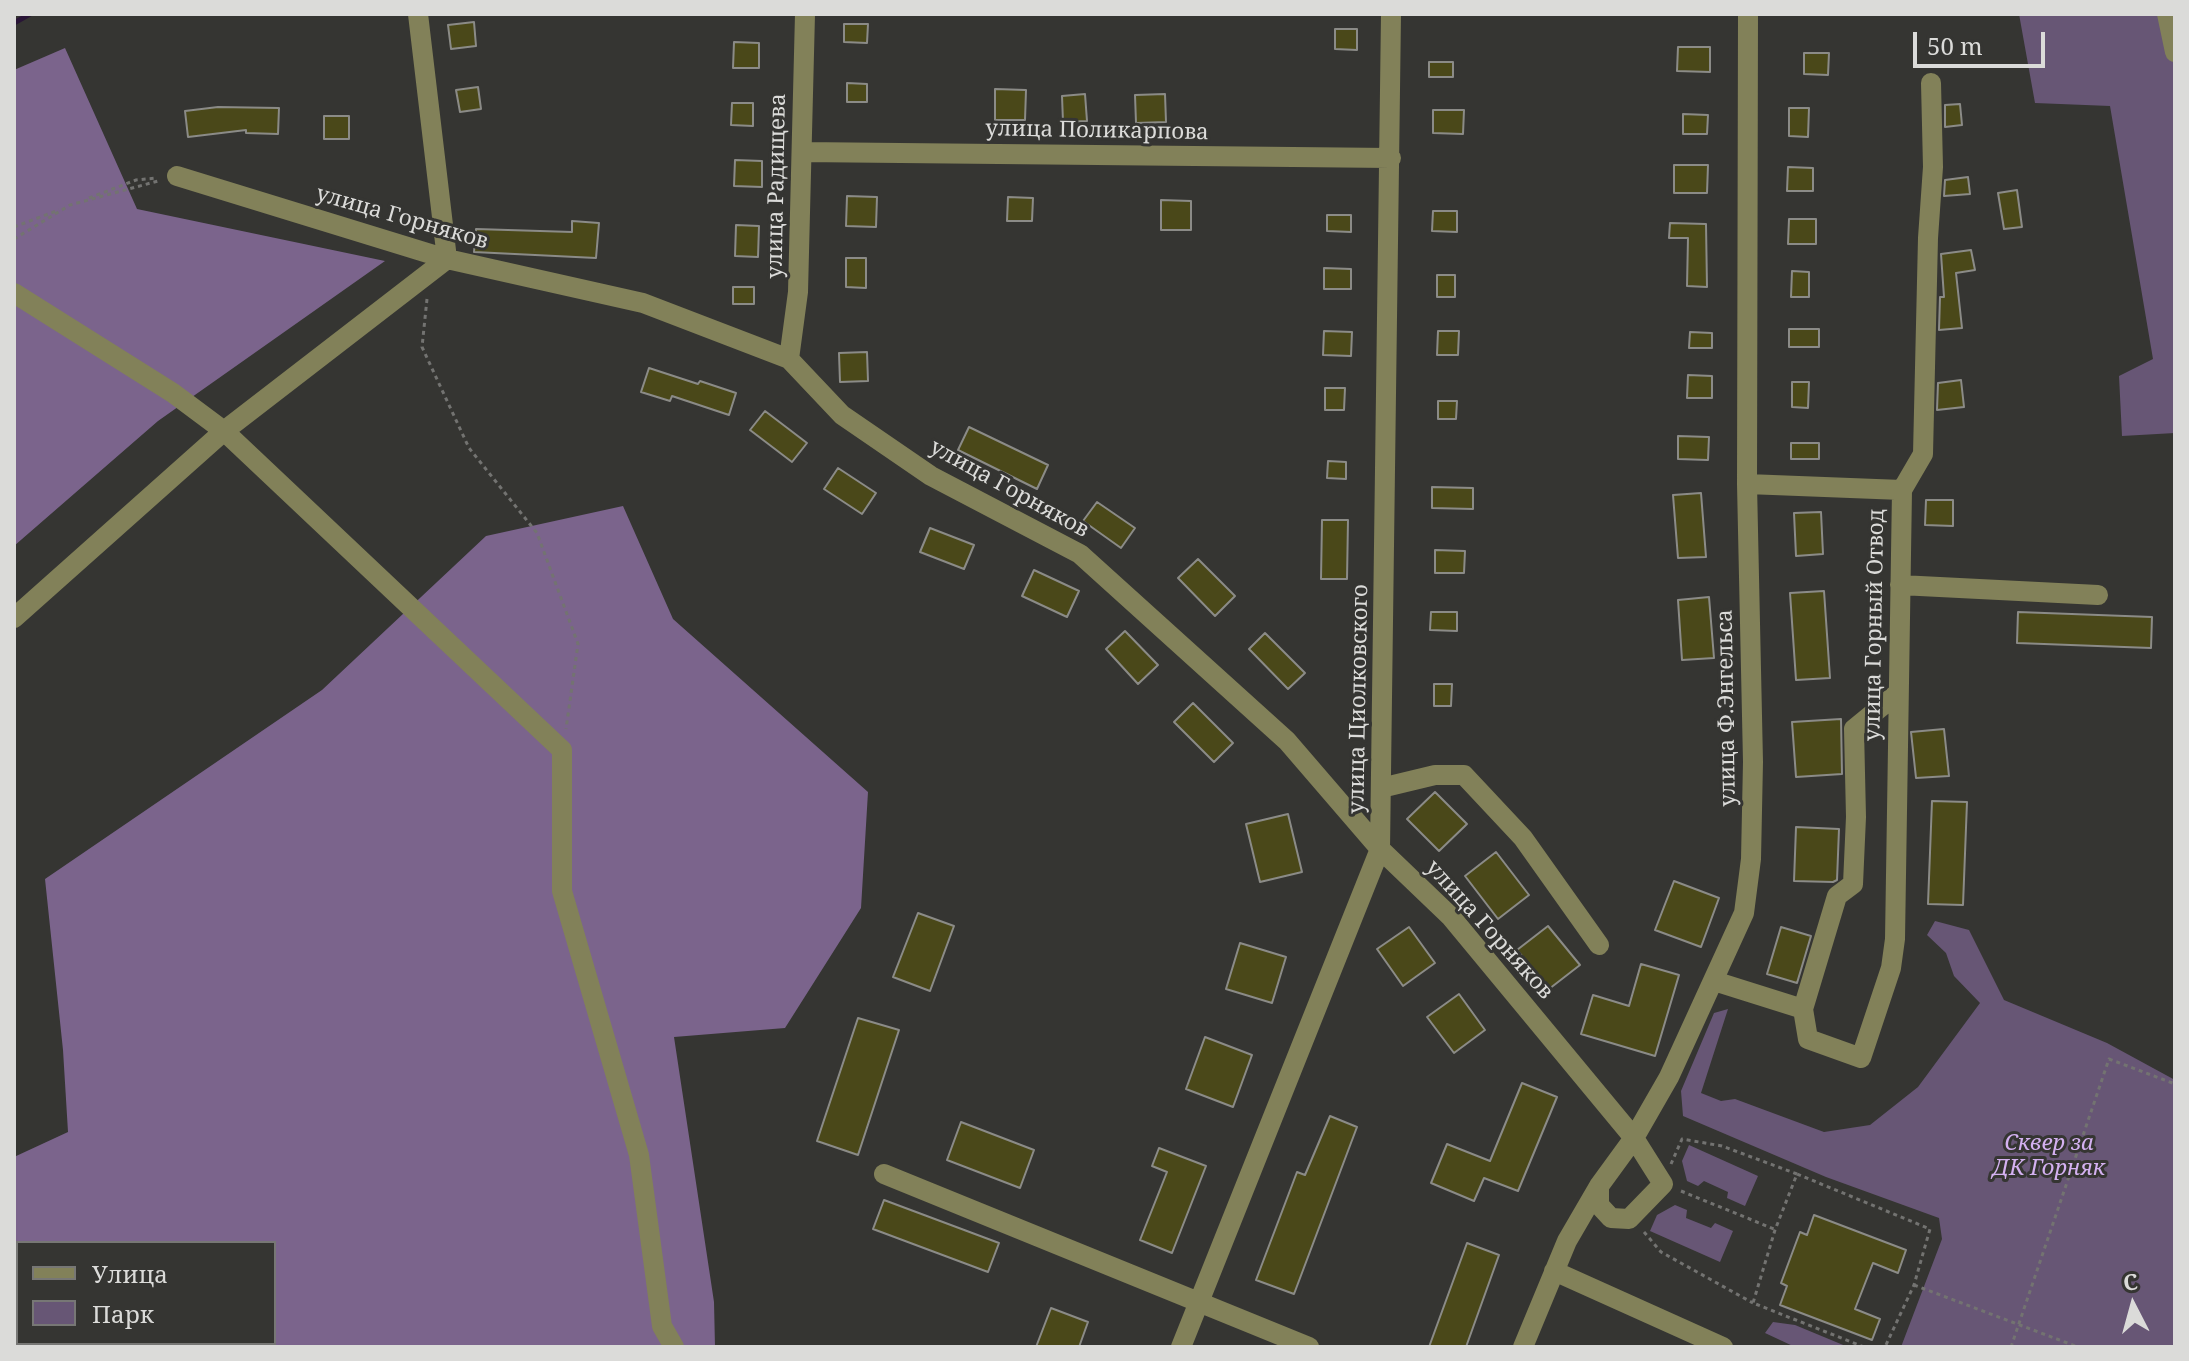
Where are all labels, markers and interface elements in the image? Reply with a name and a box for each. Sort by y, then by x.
scale bar [1917,16,2049,66]
text: 50 m [1927,29,1983,62]
street label: улица Радищева [762,93,792,279]
street label: улица Поликарпова [985,116,1209,146]
street label: улица Горняков [313,181,491,255]
street label: улица Горняков [925,434,1093,544]
street label: улица Горный Отвод [1860,509,1890,741]
street label: улица Циолковского [1344,584,1374,814]
street label: улица Ф.Энгельса [1712,609,1742,807]
street label: улица Горняков [1420,855,1558,1005]
park label: Сквер за ДК Горняк [1993,1131,2105,1182]
legend [16,1241,276,1345]
text: Улица [92,1257,168,1290]
north arrow [2093,1265,2173,1345]
text: С [2122,1265,2139,1297]
text: Парк [92,1297,154,1330]

